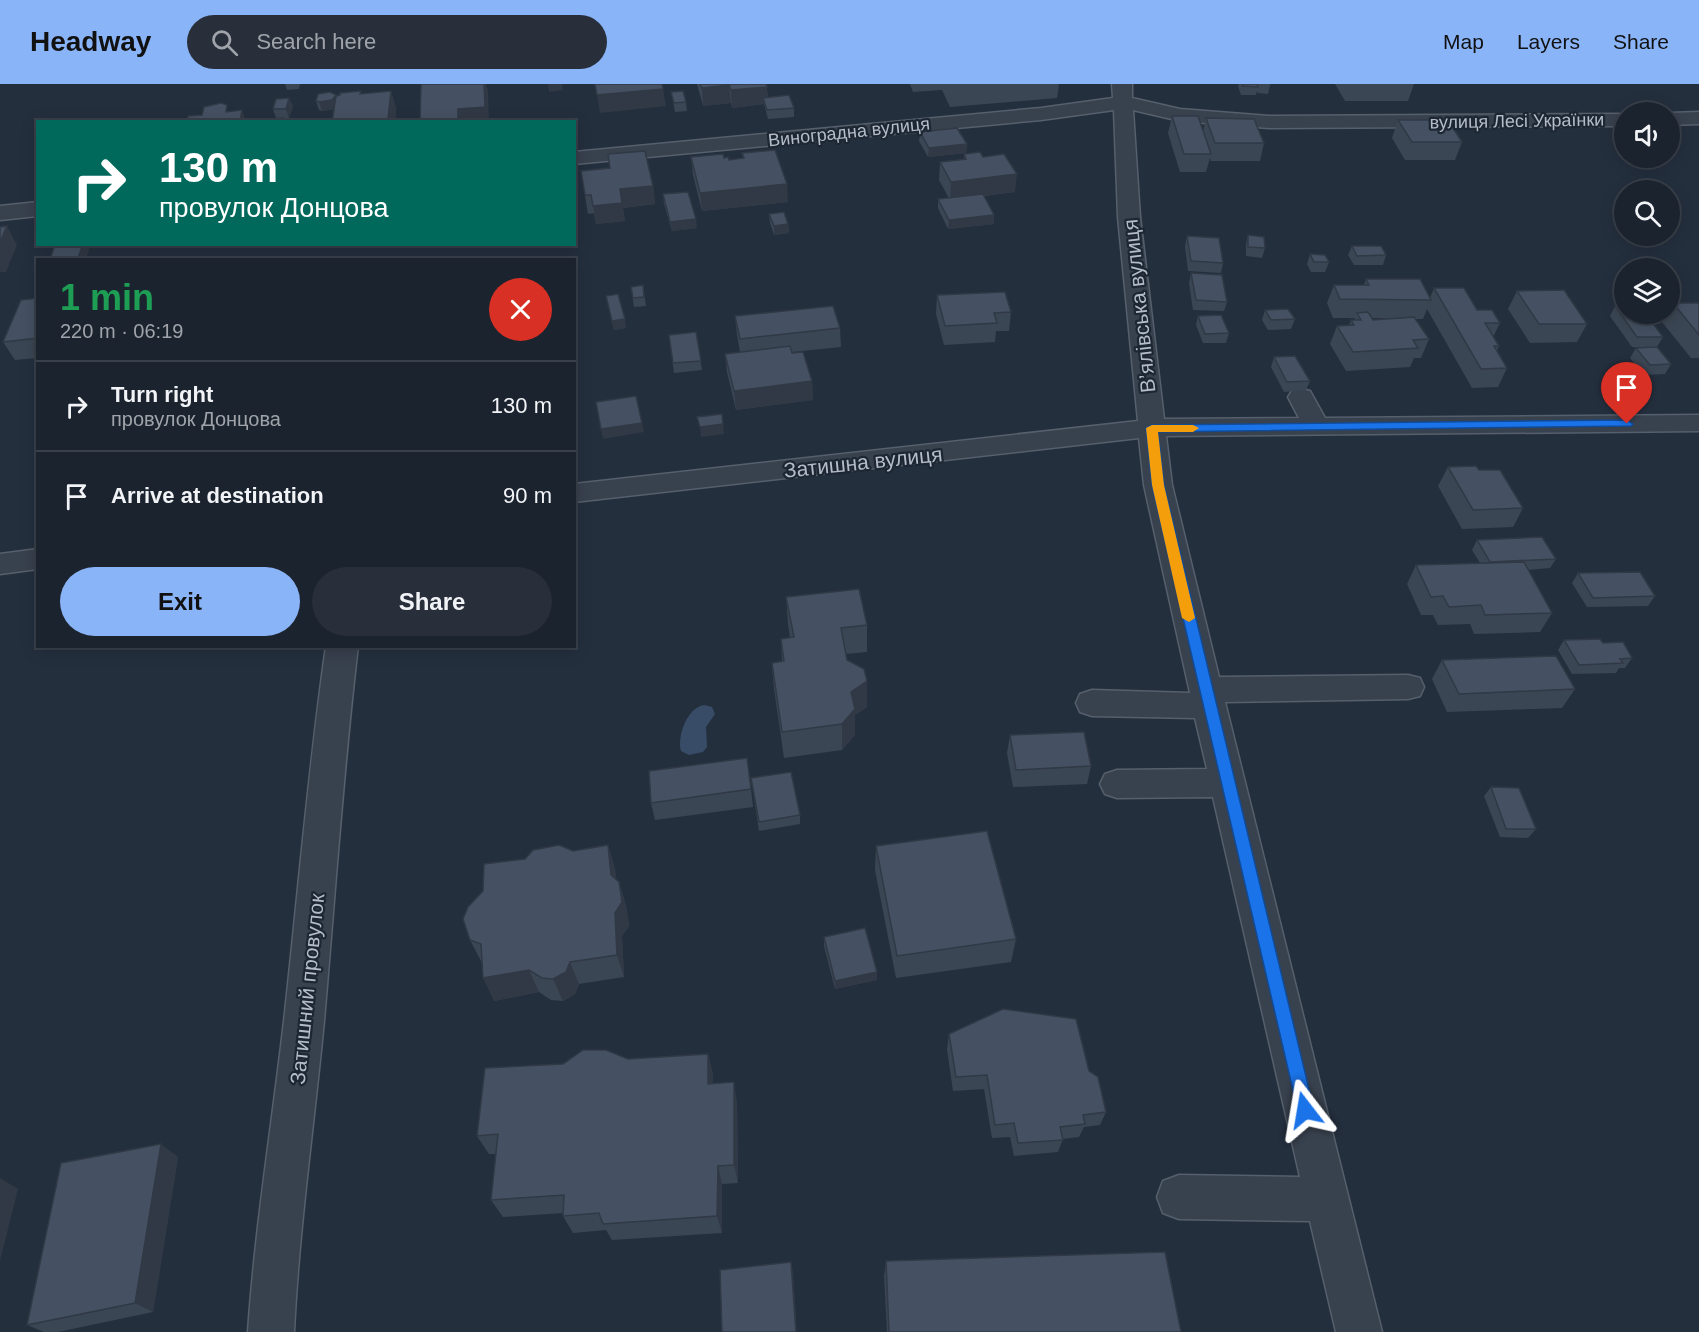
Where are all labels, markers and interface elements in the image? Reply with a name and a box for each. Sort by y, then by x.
search box [187,15,607,69]
text: Headway [30,26,151,57]
icon: search [208,26,241,59]
text: Search here [256,29,376,54]
text: Map [1443,30,1484,53]
text: Layers [1517,30,1580,53]
text: Share [1613,30,1669,53]
map controls [1614,102,1680,324]
button: sound [1614,102,1680,168]
street label: вулиця Лесі Українки [1430,109,1604,133]
street label: Виноградна вулиця [767,114,931,150]
icon: right [60,144,138,222]
text: 130 m [159,144,278,191]
button: search [1614,180,1680,246]
text: провулок Донцова [159,193,388,223]
street label: В’ялівська вулиця [1118,218,1160,394]
button: layers [1614,258,1680,324]
text: 1 min [60,277,154,318]
button: close [489,278,552,341]
text: 220 m · 06:19 [60,320,183,342]
pin [1601,362,1652,424]
icon: arrive [1610,371,1643,404]
text: Turn right [111,382,213,407]
icon: right [60,390,93,423]
text: 130 m [491,393,552,418]
text: провулок Донцова [111,408,281,430]
street label: Затишна вулиця [783,442,943,482]
icon: arrive [60,480,93,513]
text: Arrive at destination [111,483,324,508]
text: 90 m [503,483,552,508]
button: Exit [60,567,300,636]
button: Share [312,567,552,636]
street label: Затишний провулок [286,892,329,1086]
position arrow [1273,1078,1337,1142]

